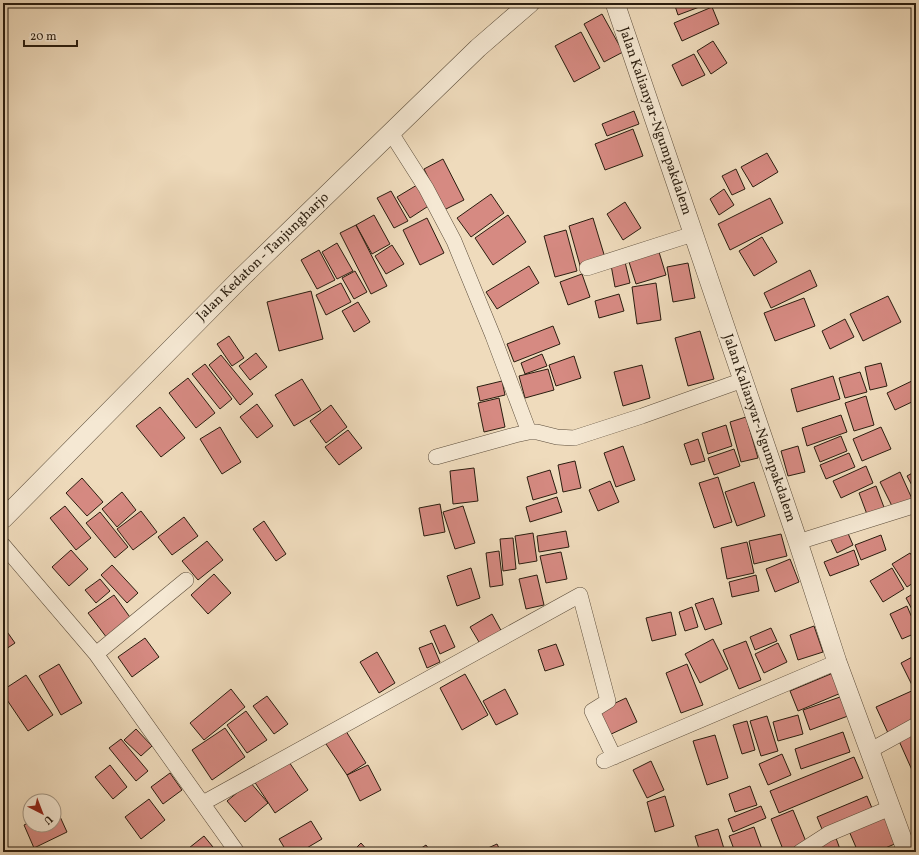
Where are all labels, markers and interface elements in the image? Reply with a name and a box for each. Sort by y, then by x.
scale bar [24,22,77,48]
street label: Jalan Kalianyar-Ngumpakdalem [614,24,696,218]
text: 20 m [30,29,57,45]
street label: Jalan Kedaton - Tanjungharjo [192,188,334,326]
street label: Jalan Kalianyar-Ngumpakdalem [718,331,800,525]
north arrow [22,793,62,833]
text: U [40,811,56,828]

